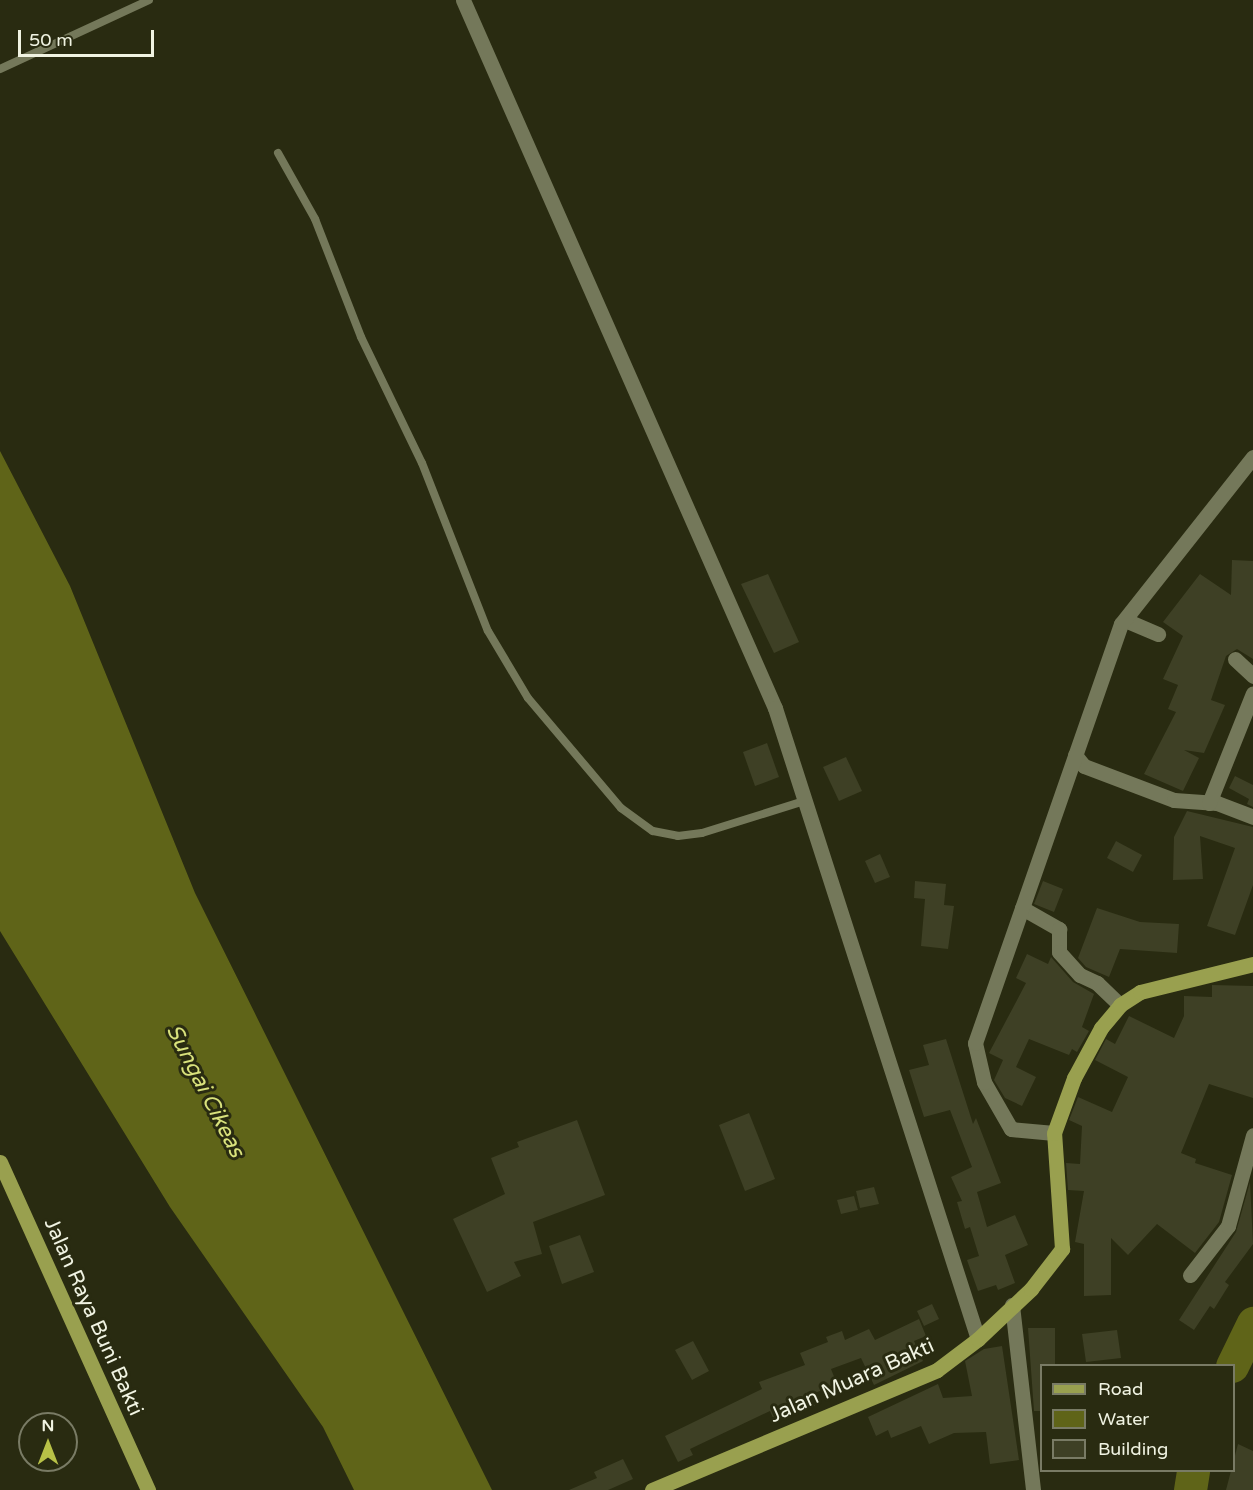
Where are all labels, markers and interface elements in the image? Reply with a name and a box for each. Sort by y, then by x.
scale bar [21,18,158,56]
text: 50 m [29,29,73,51]
water label: Sungai Cikeas [160,1020,250,1162]
street label: Jalan Raya Buni Bakti [38,1214,148,1420]
street label: Jalan Muara Bakti [766,1333,938,1429]
legend [1040,1364,1235,1472]
text: Road [1098,1378,1143,1400]
text: Water [1098,1408,1149,1430]
north arrow [18,1412,78,1472]
text: N [42,1416,54,1436]
text: Building [1098,1438,1168,1460]

